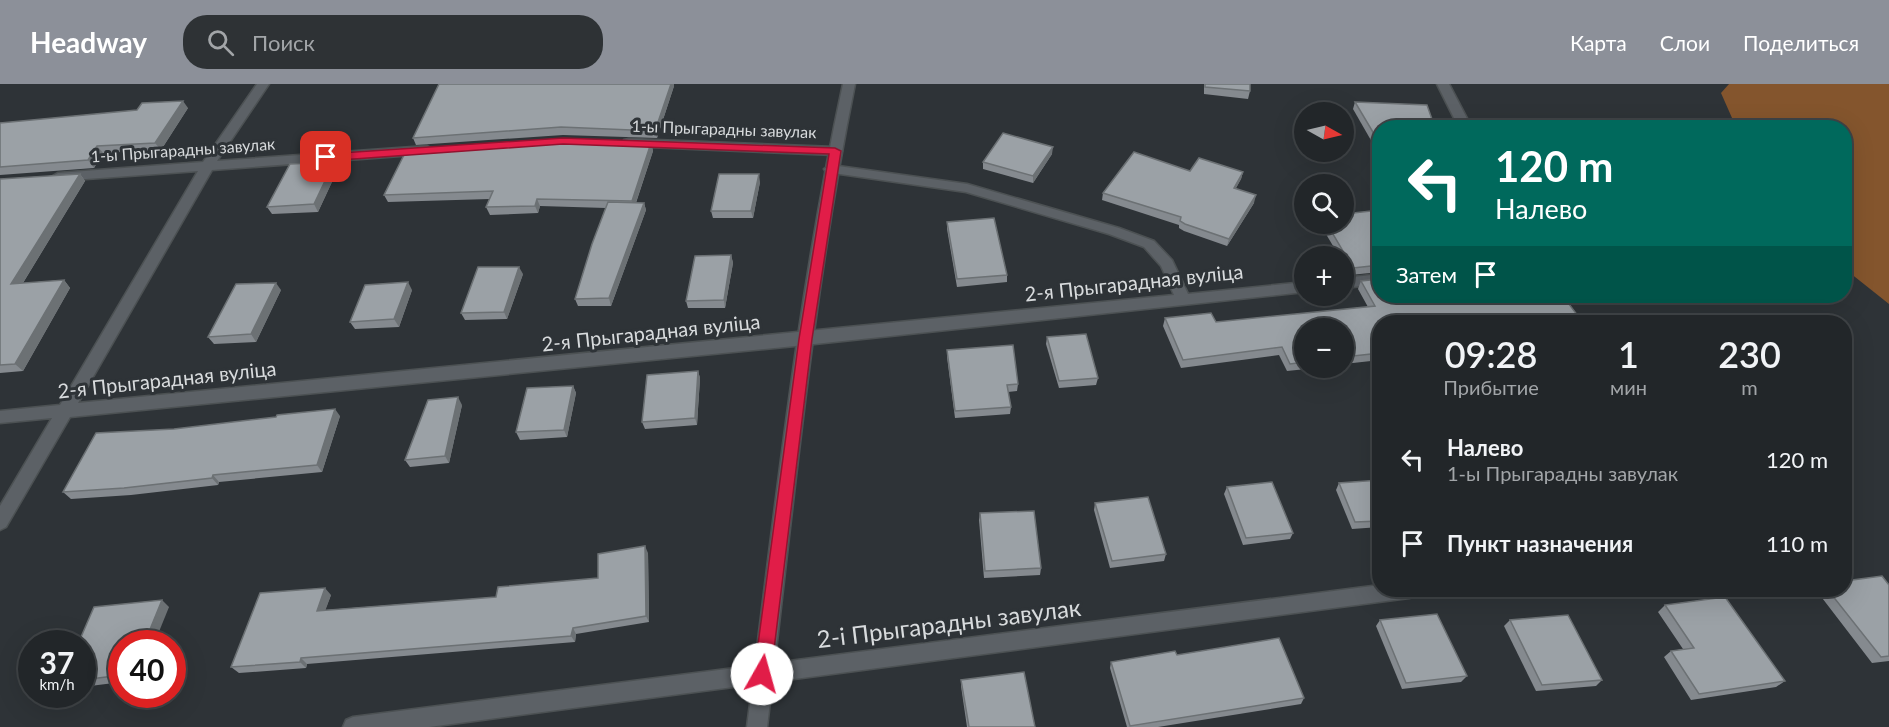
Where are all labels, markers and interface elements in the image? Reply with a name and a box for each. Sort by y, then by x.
search box [183,15,603,69]
text: Headway [30,25,147,59]
icon: search [204,26,237,59]
text: Поиск [252,29,315,56]
text: Карта [1570,30,1627,55]
text: Слои [1660,30,1710,55]
text: Поделиться [1743,30,1859,55]
north arrow [1294,102,1354,162]
map controls [1294,102,1354,378]
street label: 1-ы Прыгарадны завулак [631,116,817,141]
pin [300,131,351,182]
street label: 1-ы Прыгарадны завулак [90,134,277,165]
icon: arrive [309,140,342,173]
text: 120 m [1495,141,1613,191]
icon: left [1396,144,1474,222]
button: search [1294,174,1354,234]
text: Налево [1495,192,1587,225]
button: + [1294,246,1354,306]
icon: arrive [1469,258,1502,291]
street label: 2-я Прыгарадная вуліца [1023,259,1244,305]
text: Затем [1396,261,1457,288]
street label: 2-я Прыгарадная вуліца [540,309,761,355]
button: − [1294,318,1354,378]
text: 09:28 [1445,332,1537,376]
text: 1 [1618,332,1639,376]
text: 230 [1718,332,1781,376]
street label: 2-я Прыгарадная вуліца [56,356,277,402]
text: Прибытие [1443,375,1539,399]
text: мин [1610,375,1647,399]
text: m [1741,375,1758,399]
text: Налево [1447,434,1523,461]
icon: left [1396,443,1429,476]
text: 120 m [1766,446,1828,473]
text: 1-ы Прыгарадны завулак [1447,461,1678,485]
icon: arrive [1396,527,1429,560]
text: Пункт назначения [1447,530,1633,557]
text: 110 m [1766,530,1828,557]
street label: 2-і Прыгарадны завулак [815,592,1083,653]
speed limit sign: 40 [108,630,186,708]
position arrow [730,642,794,706]
text: 37 [40,644,74,680]
text: km/h [39,675,75,693]

